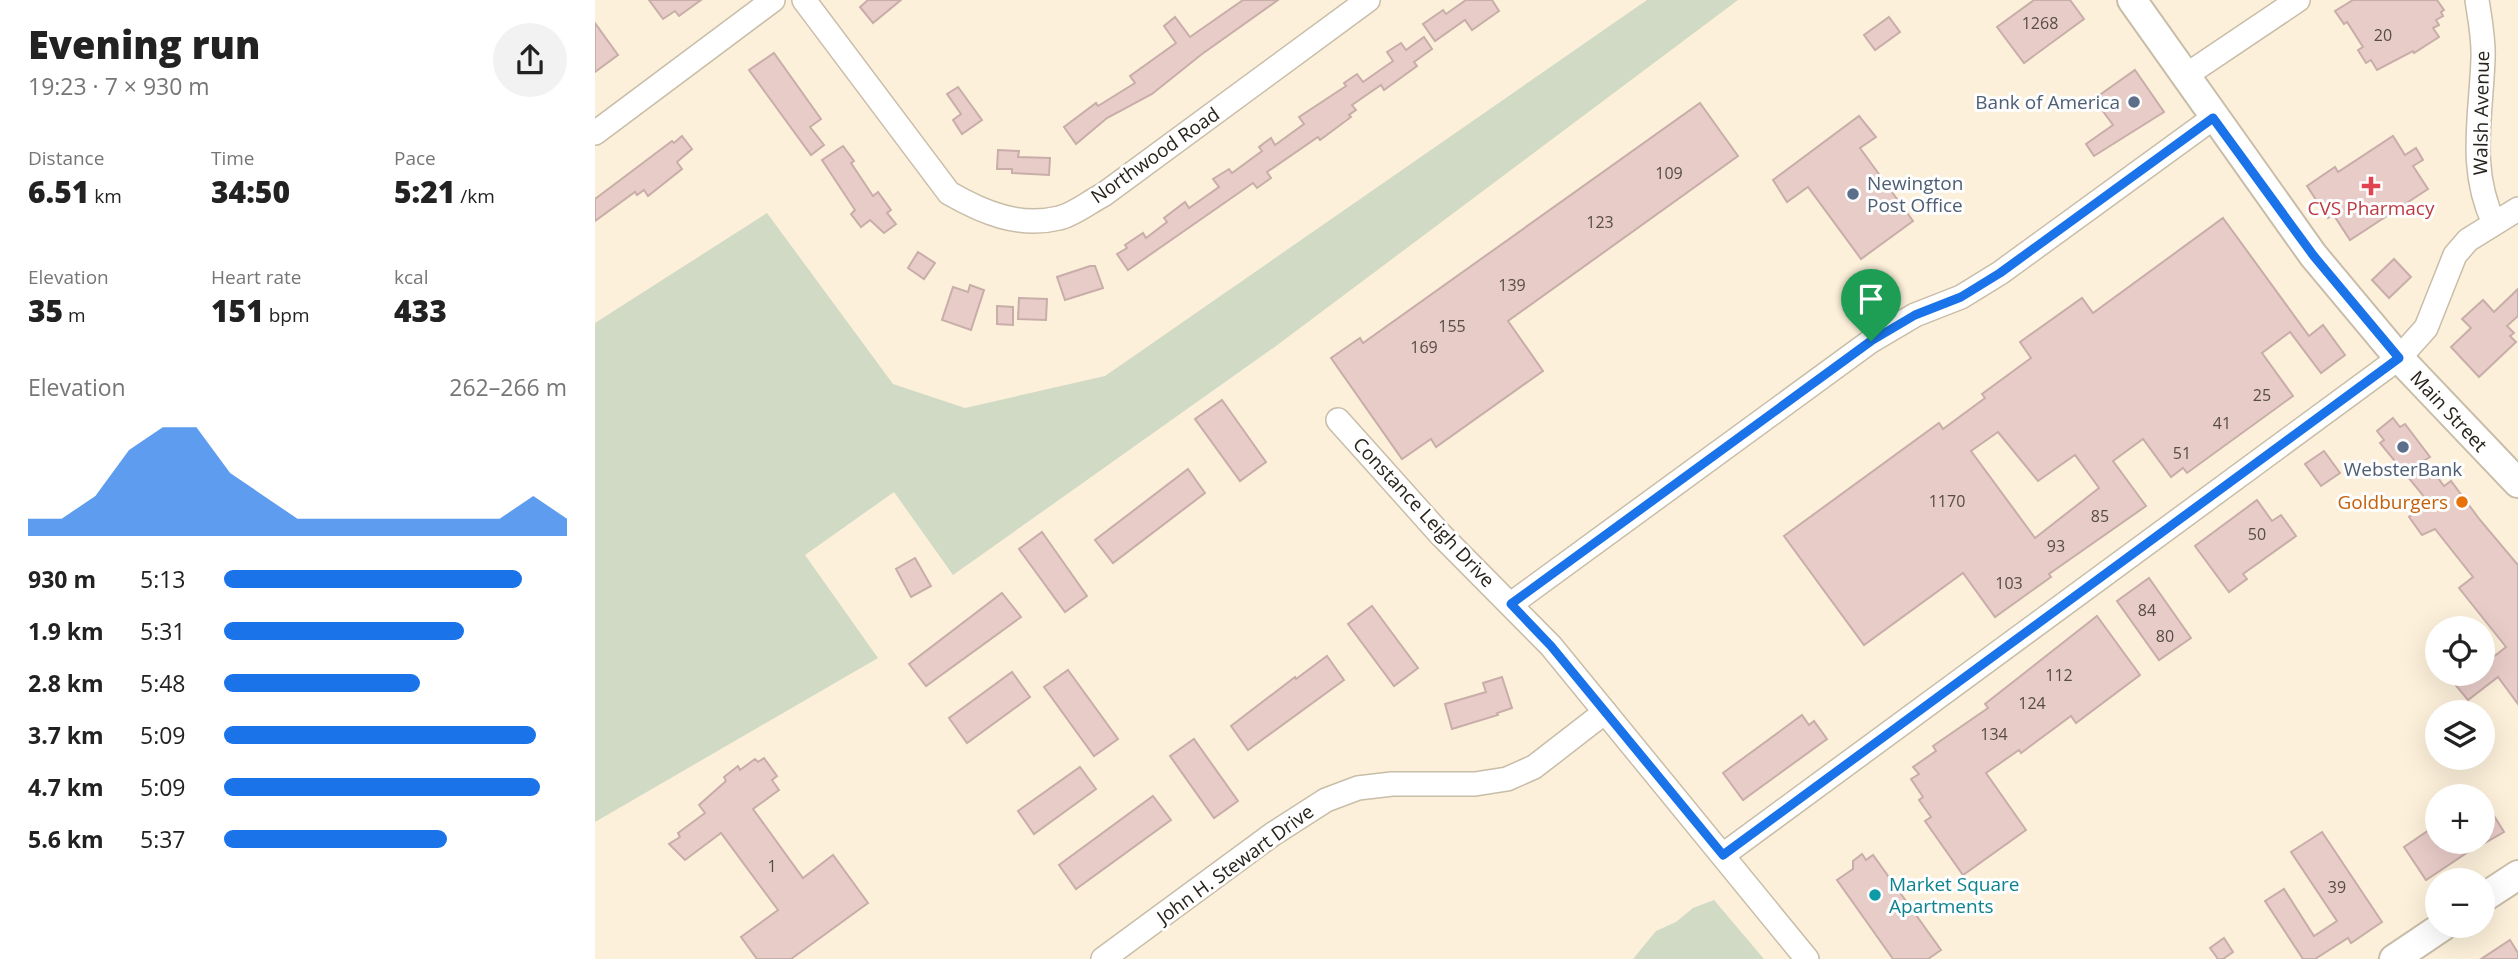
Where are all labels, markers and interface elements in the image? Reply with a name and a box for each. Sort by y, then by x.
house number: 1268 [2022,12,2058,34]
text: Evening run [28,18,260,70]
button: share [493,23,567,97]
house number: 20 [2374,24,2392,46]
street label: Walsh Avenue [2467,50,2495,176]
text: 19:23 · 7 × 930 m [28,70,210,102]
place label: Bank of America [1975,89,2120,115]
marker: Bank of America [2126,94,2142,110]
street label: Northwood Road [1086,101,1224,209]
text: Distance [28,145,104,171]
text: Time [211,145,255,171]
text: Pace [394,145,436,171]
house number: 109 [1655,162,1683,184]
place label: Newington Post Office [1867,170,1963,218]
text: 6.51 [28,171,89,212]
text: 34:50 [211,171,290,212]
text: 5:21 [394,171,455,212]
marker: CVS Pharmacy [2363,178,2379,194]
text: km [89,183,122,209]
text: /km [455,183,495,209]
marker: Newington Post Office [1845,186,1861,202]
place label: CVS Pharmacy [2308,195,2435,221]
house number: 123 [1586,211,1614,233]
text: Elevation [28,264,109,290]
text: Heart rate [211,264,301,290]
text: kcal [394,264,428,290]
pin [1841,269,1901,341]
house number: 139 [1498,274,1526,296]
icon: arrive [1852,280,1890,318]
text: 35 [28,290,63,331]
text: 151 [211,290,264,331]
text: 433 [394,290,447,331]
text: m [63,302,86,328]
text: bpm [264,302,310,328]
house number: 155 [1438,315,1466,337]
house number: 169 [1410,336,1438,358]
street label: Main Street [2405,365,2493,457]
text: Elevation [28,371,126,403]
text: 262–266 m [449,371,567,403]
house number: 25 [2253,384,2271,406]
house number: 41 [2213,412,2231,434]
street label: Constance Leigh Drive [1347,431,1501,593]
marker: WebsterBank [2395,439,2411,455]
house number: 51 [2173,442,2191,464]
place label: WebsterBank [2344,456,2462,482]
place label: Goldburgers [2337,489,2448,515]
house number: 1170 [1929,490,1965,512]
marker: Goldburgers [2454,494,2470,510]
house number: 85 [2091,505,2109,527]
house number: 50 [2248,523,2266,545]
house number: 93 [2047,535,2065,557]
text: 930 m [28,563,96,595]
text: 5:13 [140,563,186,595]
house number: 103 [1995,572,2023,594]
house number: 84 [2138,599,2156,621]
text: 1.9 km [28,615,104,647]
text: 5:31 [140,615,186,647]
map controls [2425,616,2495,938]
button: locate [2425,616,2495,686]
house number: 80 [2156,625,2174,647]
house number: 112 [2045,664,2073,686]
text: 2.8 km [28,667,104,699]
text: 5:48 [140,667,186,699]
house number: 124 [2018,692,2046,714]
button: layers [2425,700,2495,770]
text: 3.7 km [28,719,104,751]
text: 5:09 [140,719,186,751]
house number: 134 [1980,723,2008,745]
text: 4.7 km [28,771,104,803]
text: 5:09 [140,771,186,803]
button: + [2425,784,2495,854]
street label: John H. Stewart Drive [1150,798,1319,931]
text: 5.6 km [28,823,104,855]
text: 5:37 [140,823,186,855]
house number: 1 [767,855,777,877]
button: − [2425,868,2495,938]
place label: Market Square Apartments [1889,871,2019,919]
house number: 39 [2328,876,2346,898]
marker: Market Square Apartments [1867,887,1883,903]

